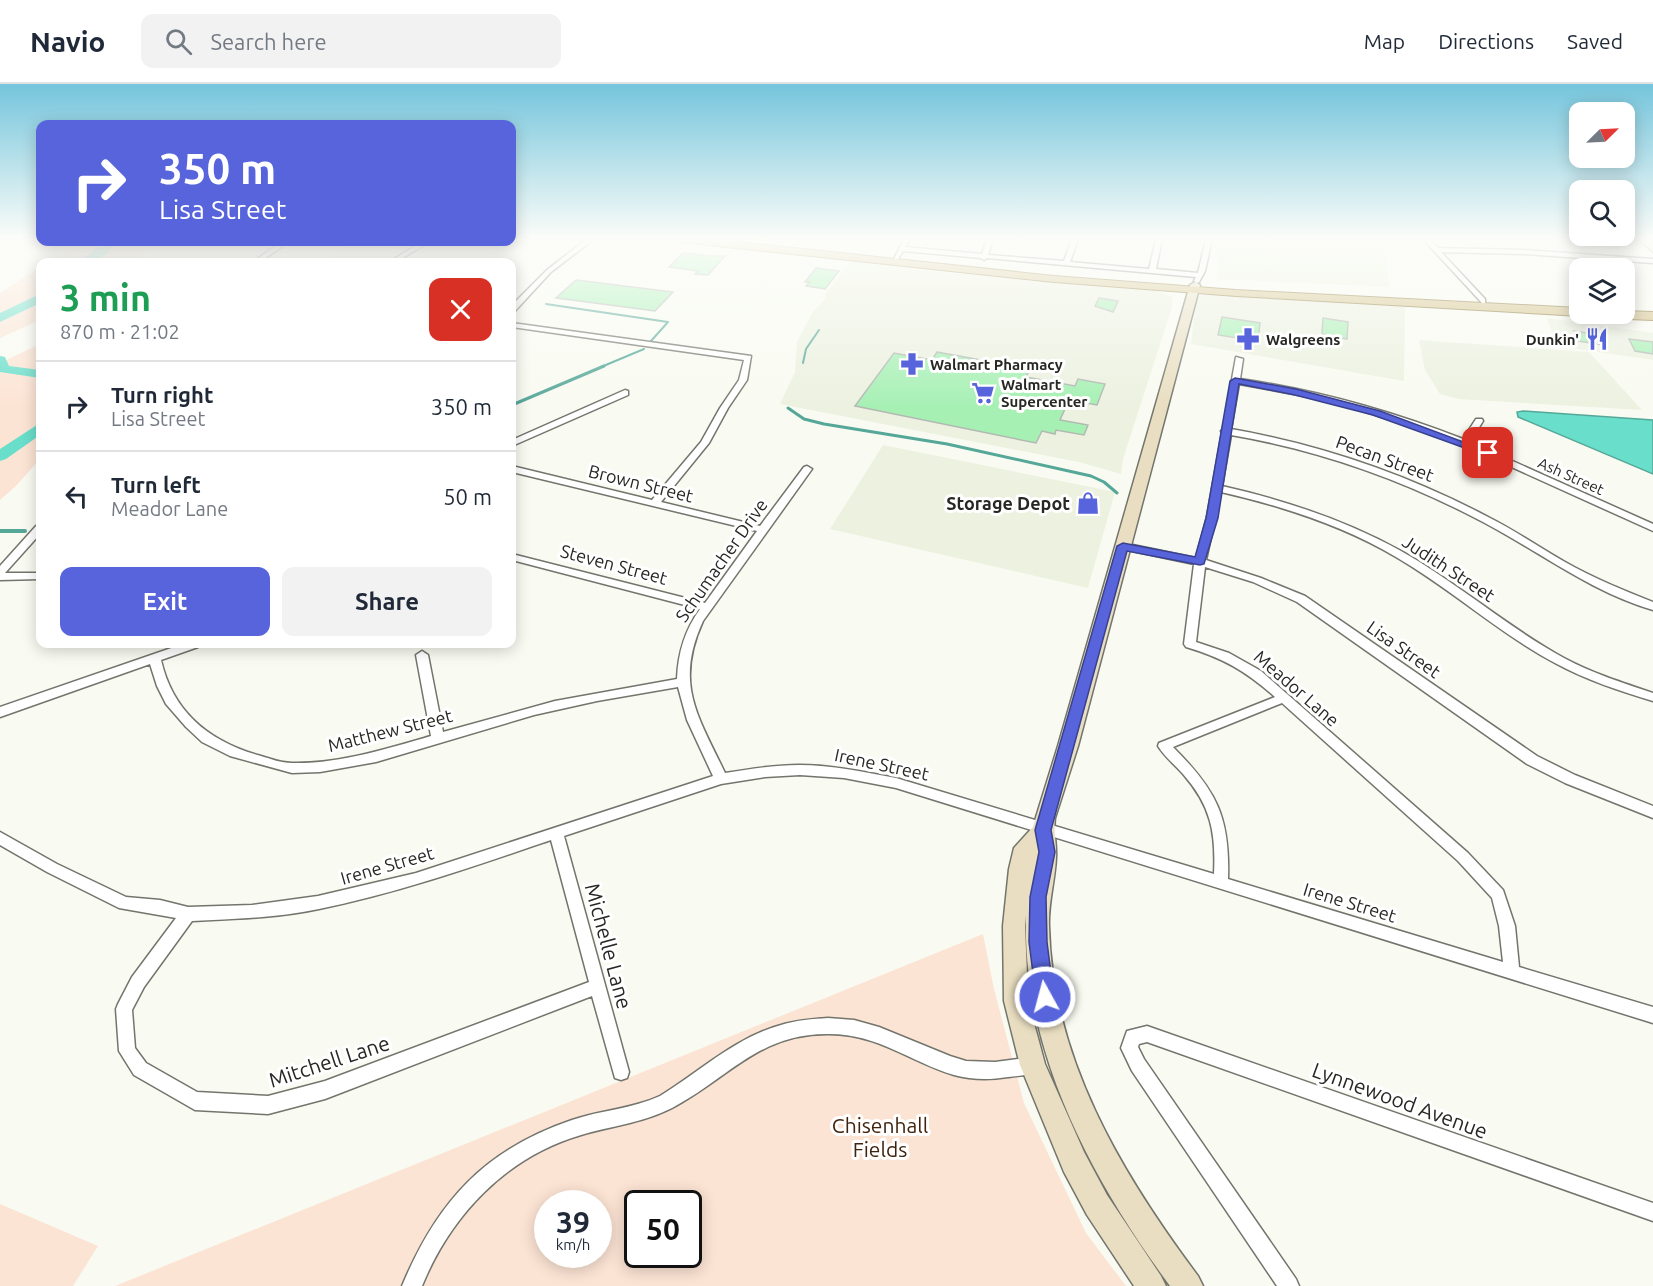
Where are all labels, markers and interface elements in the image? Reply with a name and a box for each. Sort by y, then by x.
search box [141,14,561,68]
icon: search [162,25,195,58]
text: Navio [30,26,105,57]
text: Search here [210,29,327,54]
text: Map [1364,29,1405,53]
text: Directions [1438,29,1534,53]
text: Saved [1567,29,1623,53]
north arrow [1569,102,1635,168]
map controls [1569,102,1635,324]
icon: right [60,144,138,222]
text: 350 m [159,145,276,192]
button: search [1569,180,1635,246]
text: Lisa Street [159,194,286,224]
button: layers [1569,258,1635,324]
text: 3 min [60,277,151,318]
button: close [429,278,492,341]
text: 870 m · 21:02 [60,320,180,343]
pharmacy icon: Walgreens [1235,326,1261,352]
restaurant icon: Dunkin' [1584,326,1610,352]
place label: Walgreens [1266,331,1340,348]
place label: Dunkin' [1526,331,1579,348]
pharmacy icon: Walmart Pharmacy [899,351,925,377]
place label: Walmart Pharmacy [930,356,1063,373]
place label: Walmart Supercenter [1001,376,1088,410]
supermarket icon: Walmart Supercenter [970,380,996,406]
text: Turn right [111,382,213,407]
icon: right [60,390,93,423]
text: 350 m [431,394,492,419]
text: Lisa Street [111,407,205,430]
pin [1462,427,1513,478]
street label: Pecan Street [1333,431,1437,485]
icon: arrive [1471,436,1504,469]
street label: Ash Street [1535,454,1607,498]
street label: Brown Street [586,460,696,506]
text: Turn left [111,472,201,497]
icon: left [60,480,93,513]
text: 50 m [443,484,492,509]
shop icon: Storage Depot [1075,490,1101,516]
place label: Storage Depot [946,493,1070,513]
street label: Schumacher Drive [671,495,771,625]
text: Meador Lane [111,497,228,520]
street label: Judith Street [1399,531,1499,605]
street label: Steven Street [558,540,670,588]
button: Exit [60,567,270,636]
button: Share [282,567,492,636]
street label: Lisa Street [1363,616,1445,682]
street label: Meador Lane [1251,646,1343,730]
street label: Matthew Street [326,705,454,755]
street label: Irene Street [833,744,931,784]
street label: Irene Street [338,842,436,888]
street label: Irene Street [1301,878,1399,926]
street label: Michelle Lane [581,880,637,1012]
position arrow [1013,965,1077,1029]
street label: Mitchell Lane [265,1030,393,1092]
street label: Lynnewood Avenue [1309,1057,1491,1143]
park label: Chisenhall Fields [832,1113,928,1161]
speed limit sign: 50 [624,1190,702,1268]
text: 39 [556,1205,590,1239]
text: km/h [556,1236,590,1253]

